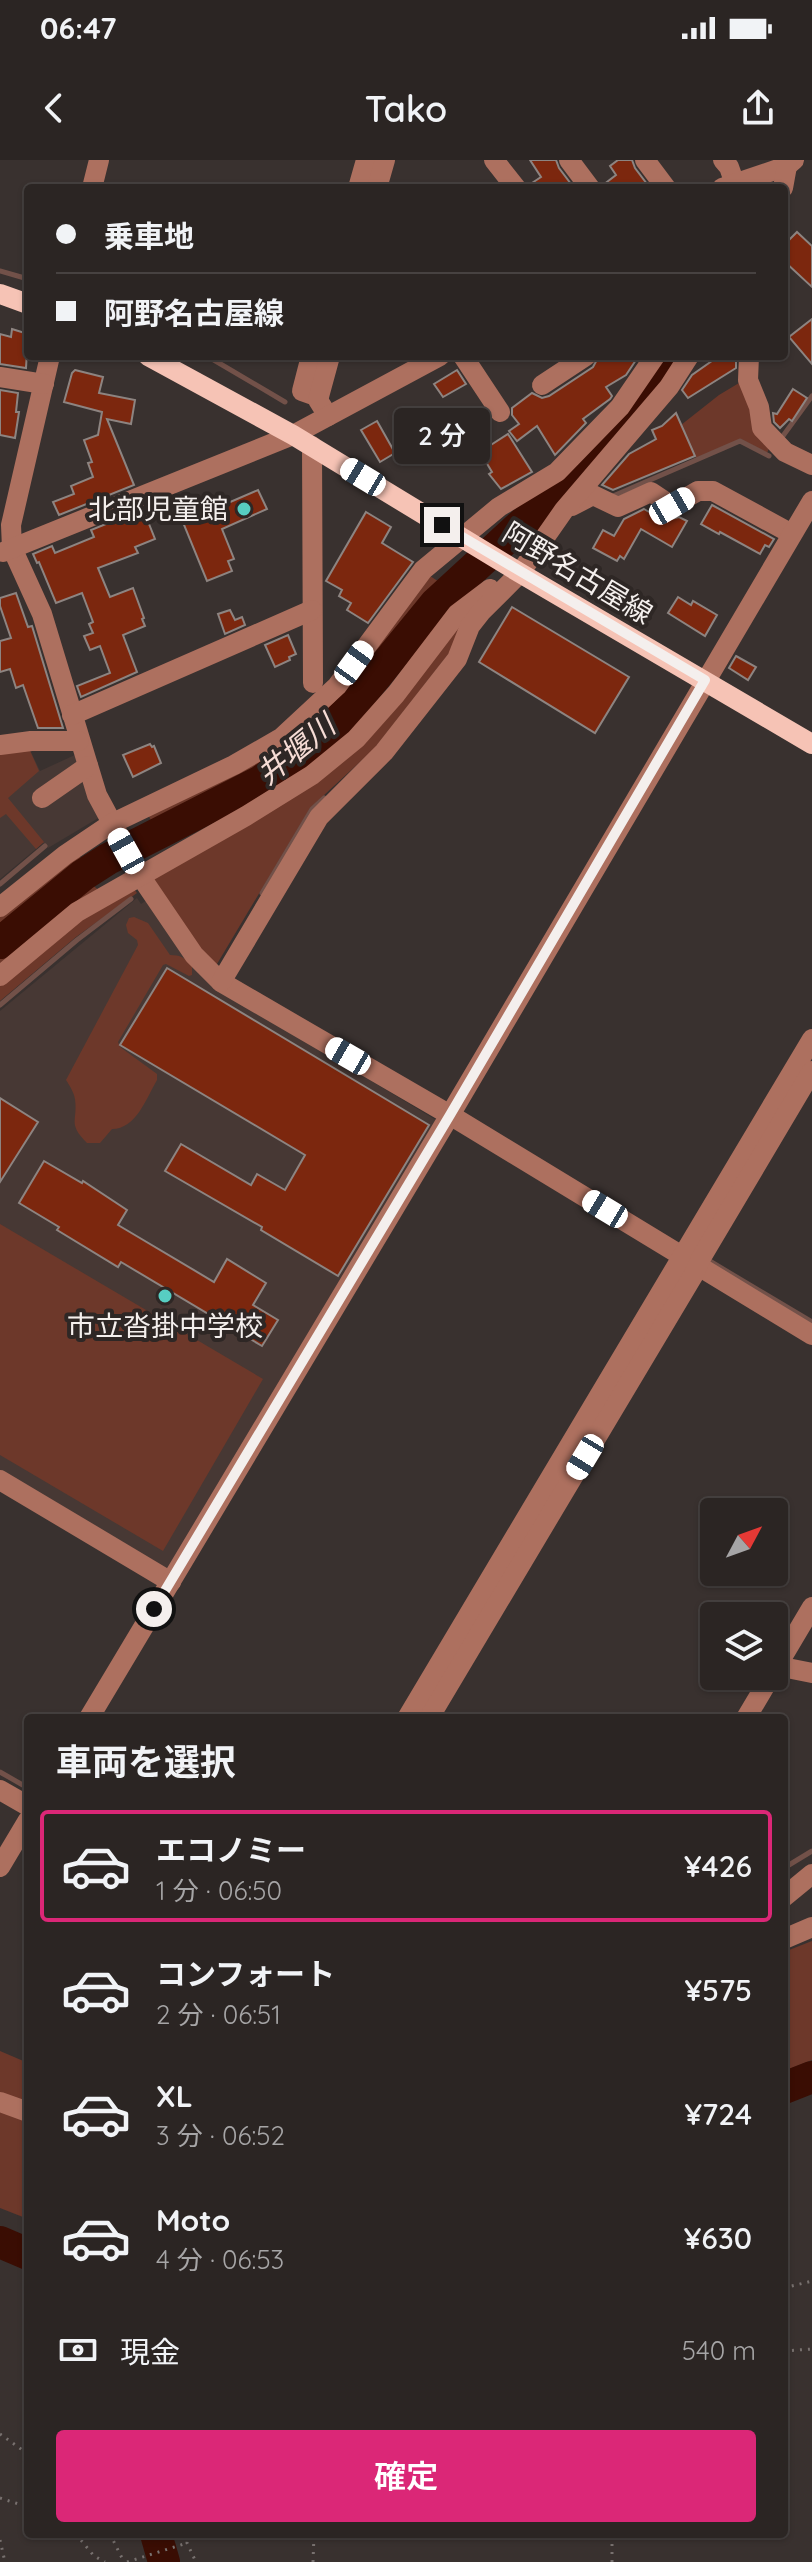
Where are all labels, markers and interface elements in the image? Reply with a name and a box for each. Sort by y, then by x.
text: 06:47 [40,9,116,47]
icon: back [32,86,76,130]
text: Tako [365,86,447,131]
icon: share [736,86,780,130]
text: 乗車地 [104,217,194,255]
text: 阿野名古屋線 [104,294,284,332]
callout: 2 分 [394,409,490,465]
text: 2 分 [418,419,466,452]
car [336,454,390,500]
car [645,484,699,528]
place label: 北部児童館 [88,491,228,526]
marker: 北部児童館 [235,500,253,518]
route end [424,507,460,543]
street label: 阿野名古屋線 [497,514,659,631]
car [330,637,378,689]
water label: 井堰川 [248,704,345,792]
car [104,824,148,878]
car [321,1034,375,1078]
car [578,1186,632,1232]
marker: 市立沓掛中学校 [156,1287,174,1305]
place label: 市立沓掛中学校 [67,1308,263,1343]
car [562,1430,608,1484]
north arrow [700,1498,788,1586]
map controls [700,1498,788,1690]
route start [136,1591,172,1627]
button: layers [700,1602,788,1690]
text: 車両を選択 [56,1739,236,1784]
icon: car [60,1830,132,1902]
text: エコノミー [156,1831,306,1869]
text: ¥426 [684,1847,752,1885]
text: 1 分 · 06:50 [156,1874,282,1907]
icon: car [60,1954,132,2026]
text: コンフォート [156,1955,335,1993]
text: ¥575 [684,1971,752,2009]
text: 2 分 · 06:51 [156,1998,281,2031]
text: XL [156,2077,193,2115]
icon: car [60,2078,132,2150]
text: ¥724 [685,2095,752,2133]
text: 3 分 · 06:52 [156,2119,285,2152]
text: Moto [156,2201,230,2239]
icon: car [60,2202,132,2274]
text: ¥630 [684,2219,752,2257]
text: 4 分 · 06:53 [156,2243,284,2276]
icon: cash [56,2328,100,2372]
text: 現金 [120,2333,180,2371]
text: 540 m [682,2334,756,2367]
button: 確定 [56,2430,756,2522]

